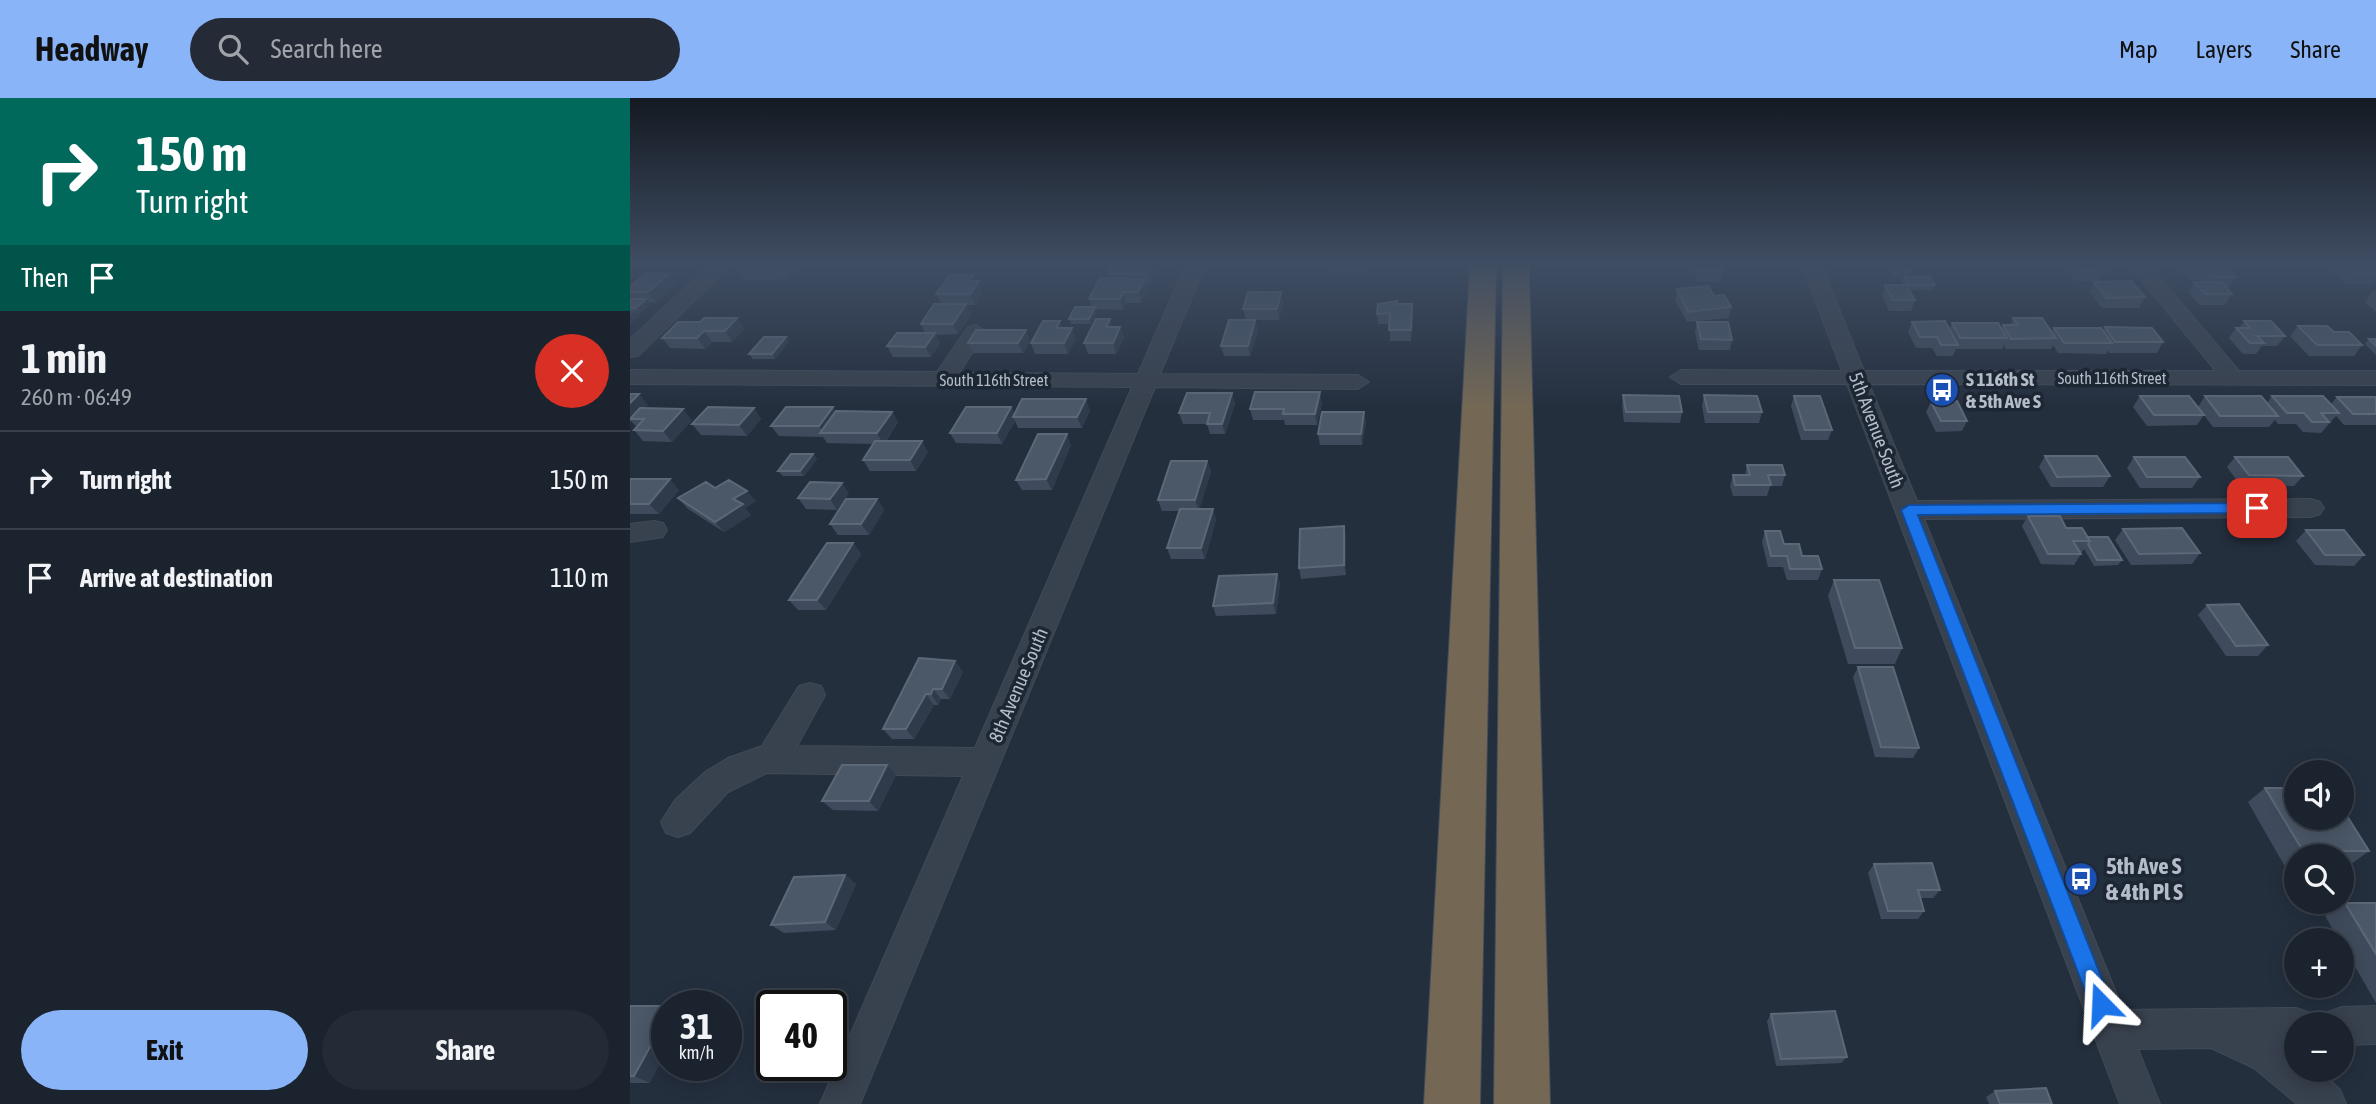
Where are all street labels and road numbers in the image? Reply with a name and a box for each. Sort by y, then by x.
street label: 5th Avenue South [1845,369,1909,491]
street label: South 116th Street [2058,369,2167,387]
street label: South 116th Street [940,371,1049,389]
street label: 8th Avenue South [984,624,1052,746]

